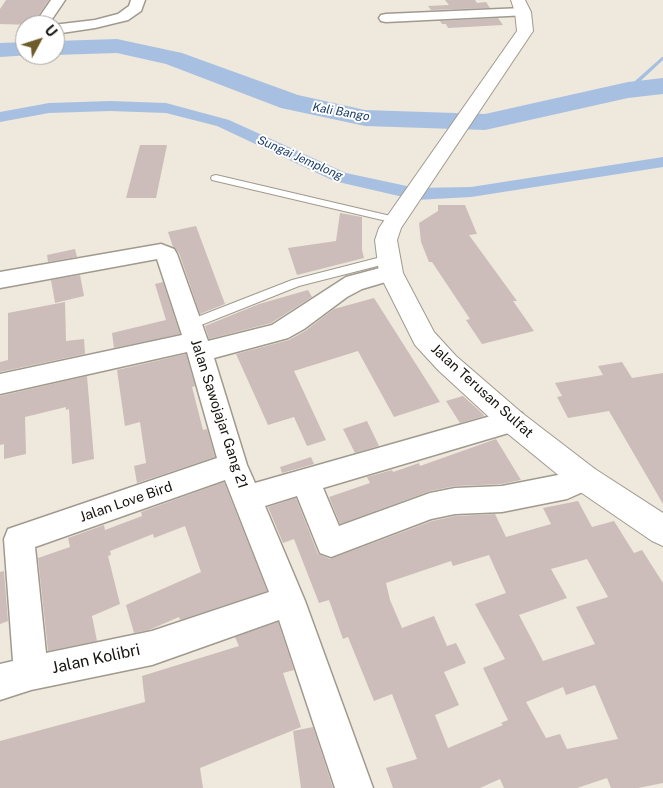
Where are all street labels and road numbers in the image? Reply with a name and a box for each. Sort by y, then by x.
street label: Jalan Sawojajar Gang 21 [187,337,251,491]
street label: Jalan Terusan Sulfat [427,341,537,441]
street label: Jalan Love Bird [77,478,175,526]
street label: Jalan Kolibri [50,640,142,678]

